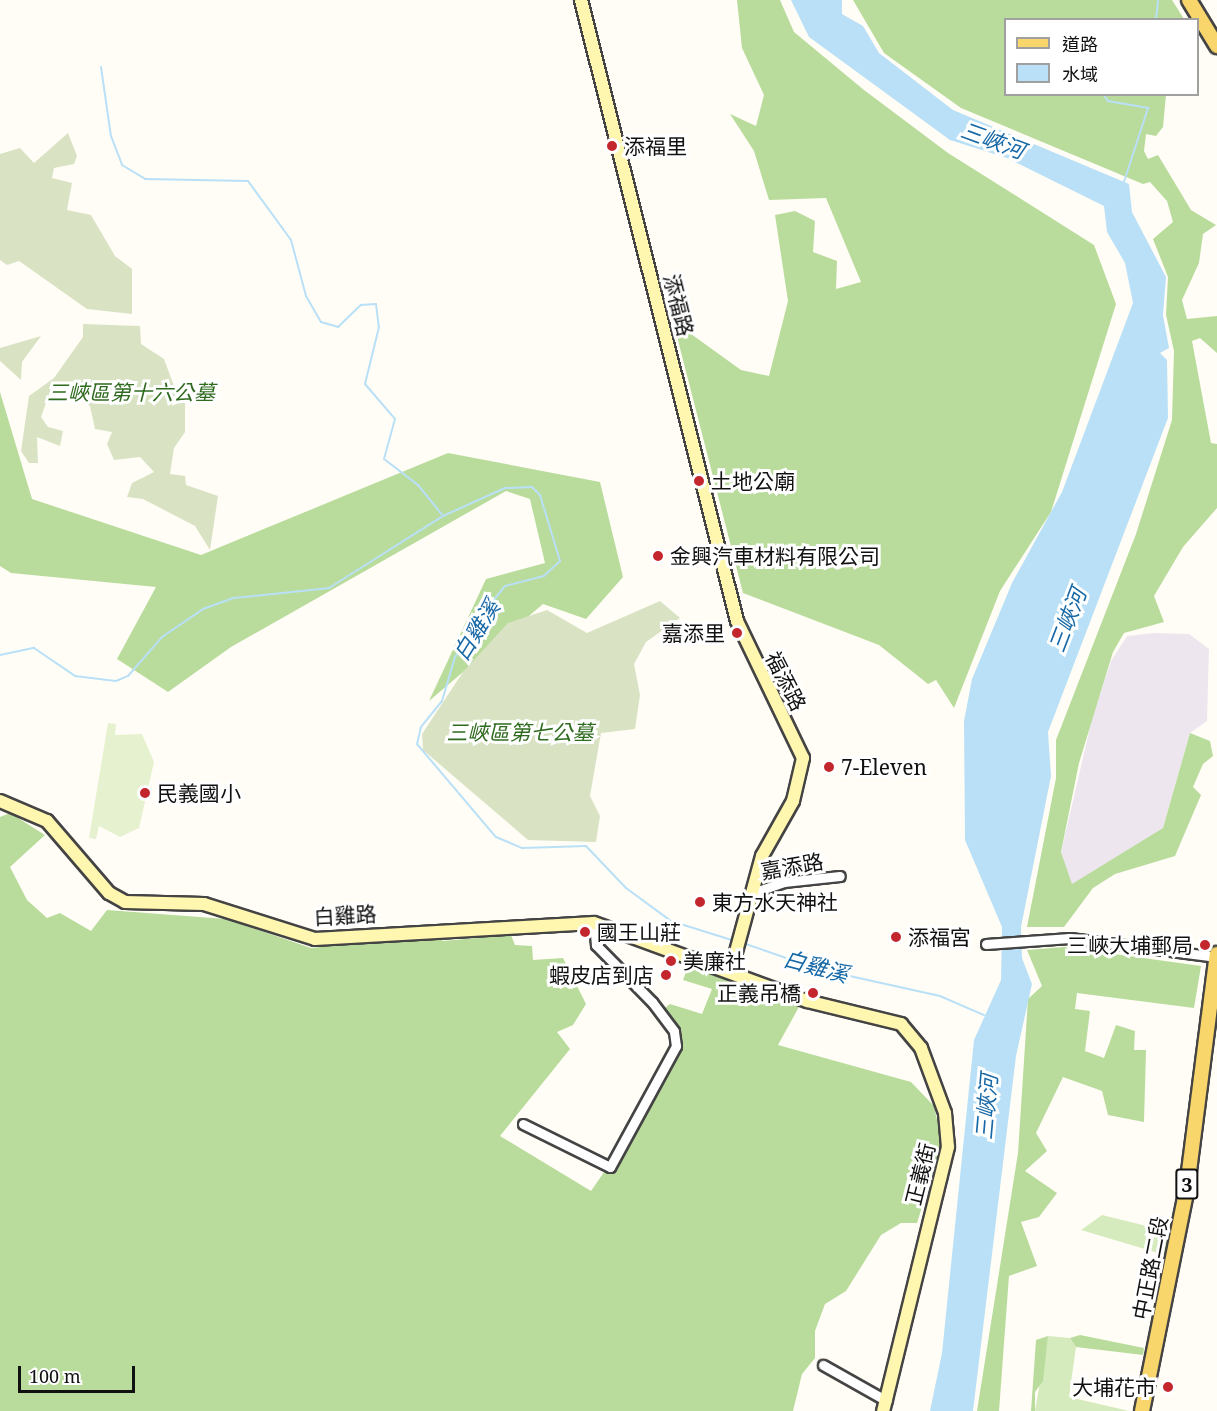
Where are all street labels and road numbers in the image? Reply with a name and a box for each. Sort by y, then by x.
street label: 添福路 [659,271,699,339]
street label: 福添路 [760,647,812,715]
street label: 嘉添路 [759,848,825,884]
street label: 白雞路 [313,901,377,929]
street label: 正義街 [900,1140,940,1208]
road number: 3 [1175,1167,1199,1201]
street label: 中正路二段 [1128,1214,1172,1322]

